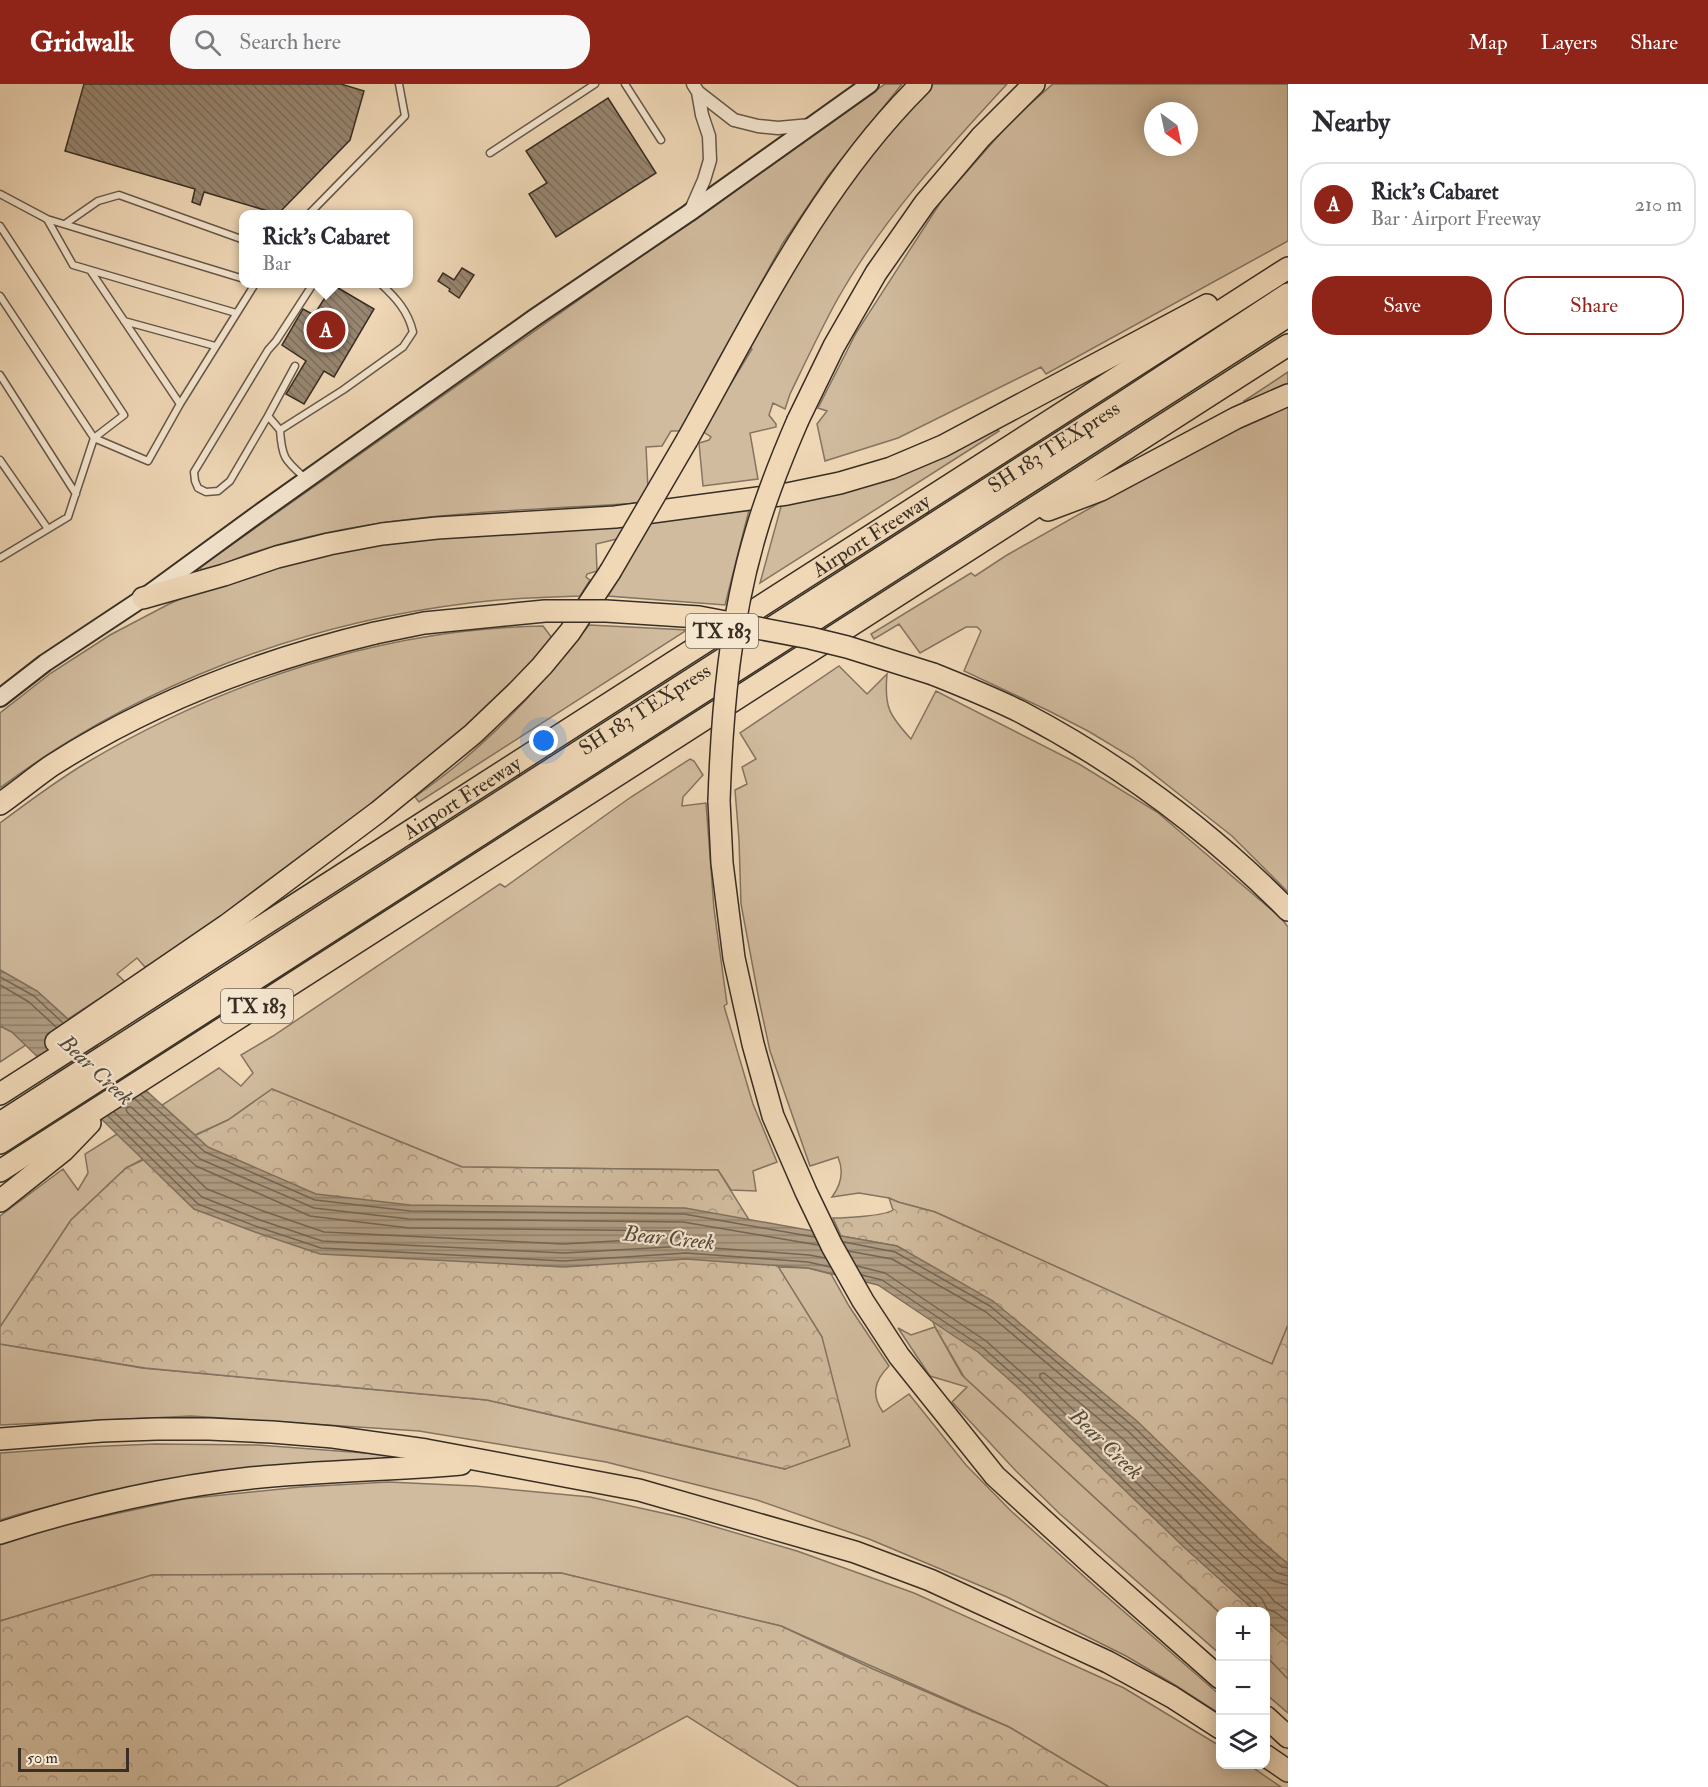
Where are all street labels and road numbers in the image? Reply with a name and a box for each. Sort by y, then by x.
street label: SH 183 TEXpress [983,395,1125,499]
street label: Airport Freeway [806,487,936,584]
road number: TX 183 [686,614,758,648]
street label: SH 183 TEXpress [574,657,716,762]
street label: Airport Freeway [397,749,527,846]
road number: TX 183 [221,989,293,1023]

